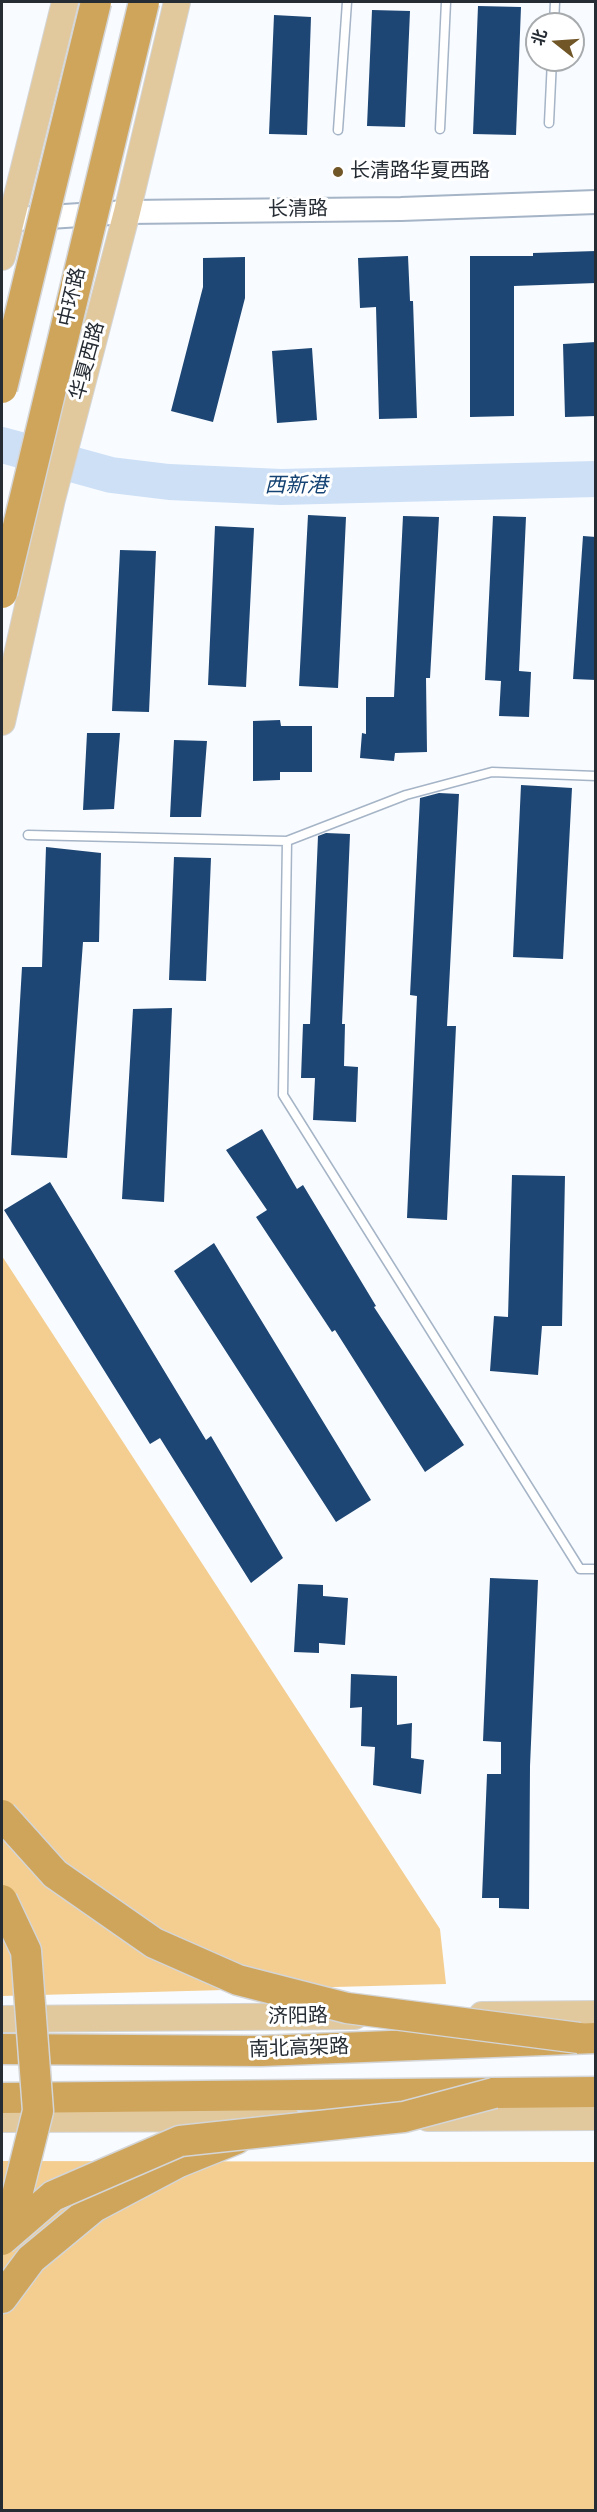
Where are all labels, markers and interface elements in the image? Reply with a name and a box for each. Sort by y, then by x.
north arrow [525,12,585,72]
text: 北 [527,26,552,48]
place label: 长清路华夏西路 [350,160,490,184]
marker: 长清路华夏西路 [331,165,345,179]
street label: 长清路 [268,197,328,223]
street label: 中环路 [55,265,91,329]
street label: 华夏西路 [66,319,110,403]
water label: 西新港 [265,473,327,499]
street label: 济阳路 [268,2004,328,2030]
street label: 南北高架路 [249,2035,349,2063]

